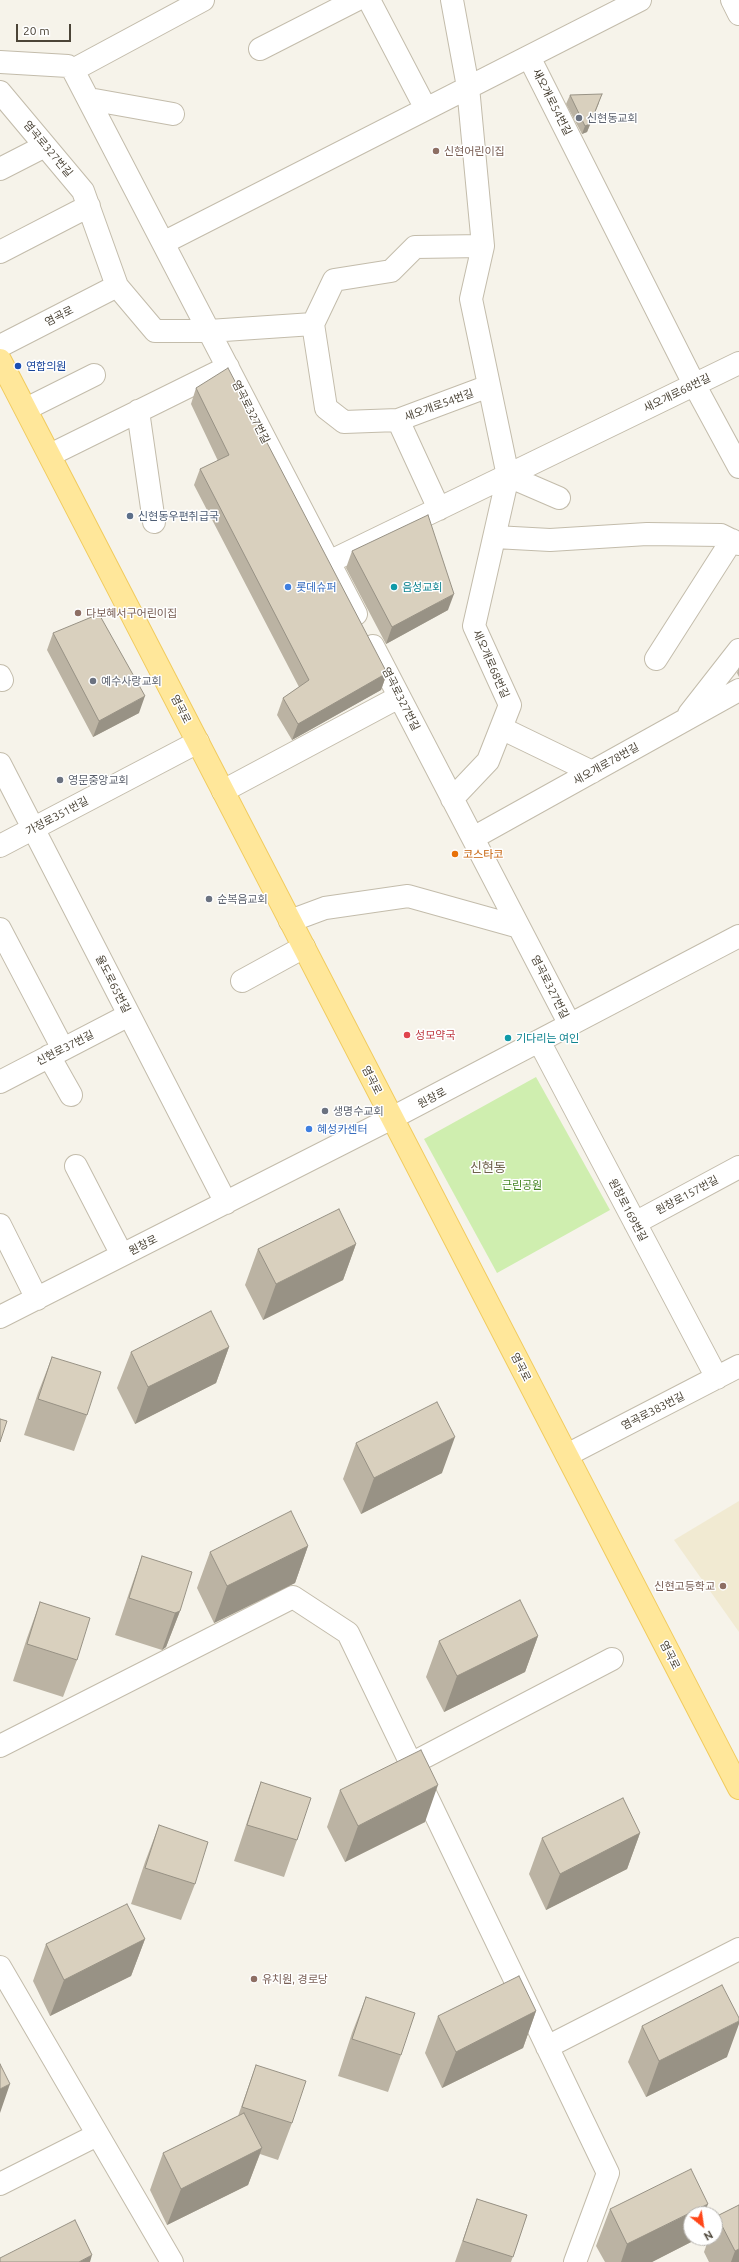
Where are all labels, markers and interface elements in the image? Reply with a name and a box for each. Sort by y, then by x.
scale bar [18,16,73,42]
text: 20 m [23,24,50,37]
street label: 새오개로54번길 [530,66,574,138]
place label: 신현동교회 [587,111,638,125]
marker: 신현동교회 [574,113,584,123]
street label: 염곡로327번길 [21,118,75,180]
place label: 신현어린이집 [444,144,505,158]
marker: 신현어린이집 [431,146,441,156]
street label: 염곡로 [42,303,76,329]
place label: 연합의원 [26,359,66,373]
marker: 연합의원 [13,361,23,371]
street label: 새오개로68번길 [641,371,713,415]
street label: 염곡로327번길 [229,378,273,446]
street label: 새오개로54번길 [402,386,476,424]
place label: 신현동우편취급국 [138,509,219,523]
marker: 신현동우편취급국 [125,511,135,521]
place label: 롯데슈퍼 [296,580,336,594]
place label: 음성교회 [402,580,442,594]
marker: 롯데슈퍼 [283,582,293,592]
marker: 음성교회 [389,582,399,592]
place label: 다보혜서구어린이집 [86,606,177,620]
marker: 다보혜서구어린이집 [73,608,83,618]
street label: 새오개로68번길 [470,628,512,700]
street label: 염곡로327번길 [379,665,423,733]
place label: 예수사랑교회 [101,674,162,688]
marker: 예수사랑교회 [88,676,98,686]
street label: 염곡로 [168,692,194,726]
street label: 새오개로78번길 [571,741,641,787]
place label: 영문중앙교회 [68,773,129,787]
marker: 영문중앙교회 [55,775,65,785]
street label: 가정로351번길 [23,794,91,838]
place label: 코스타코 [463,847,503,861]
marker: 코스타코 [450,849,460,859]
place label: 순복음교회 [217,892,268,906]
marker: 순복음교회 [204,894,214,904]
street label: 율도로65번길 [93,953,133,1015]
street label: 염곡로327번길 [528,953,572,1021]
street label: 신현로37번길 [34,1028,96,1068]
place label: 성모약국 [415,1028,455,1042]
marker: 성모약국 [402,1030,412,1040]
place label: 기다리는 여인 [516,1031,579,1045]
marker: 기다리는 여인 [503,1033,513,1043]
street label: 염곡로 [359,1063,385,1097]
street label: 원창로 [415,1085,449,1111]
place label: 생명수교회 [333,1104,384,1118]
marker: 생명수교회 [320,1106,330,1116]
place label: 혜성카센터 [317,1122,368,1136]
marker: 혜성카센터 [304,1124,314,1134]
district label: 신현동 [470,1160,506,1176]
street label: 원창로157번길 [653,1173,721,1217]
street label: 원창로169번길 [606,1176,650,1244]
park label: 근린공원 [502,1178,542,1192]
street label: 원창로 [126,1232,160,1258]
street label: 염곡로 [508,1350,534,1384]
street label: 염곡로383번길 [619,1389,687,1433]
place label: 신현고등학교 [654,1579,715,1593]
marker: 신현고등학교 [718,1581,728,1591]
street label: 염곡로 [657,1638,683,1672]
place label: 유치원, 경로당 [262,1972,328,1986]
marker: 유치원, 경로당 [249,1974,259,1984]
north arrow [683,2206,723,2246]
text: N [702,2228,715,2243]

